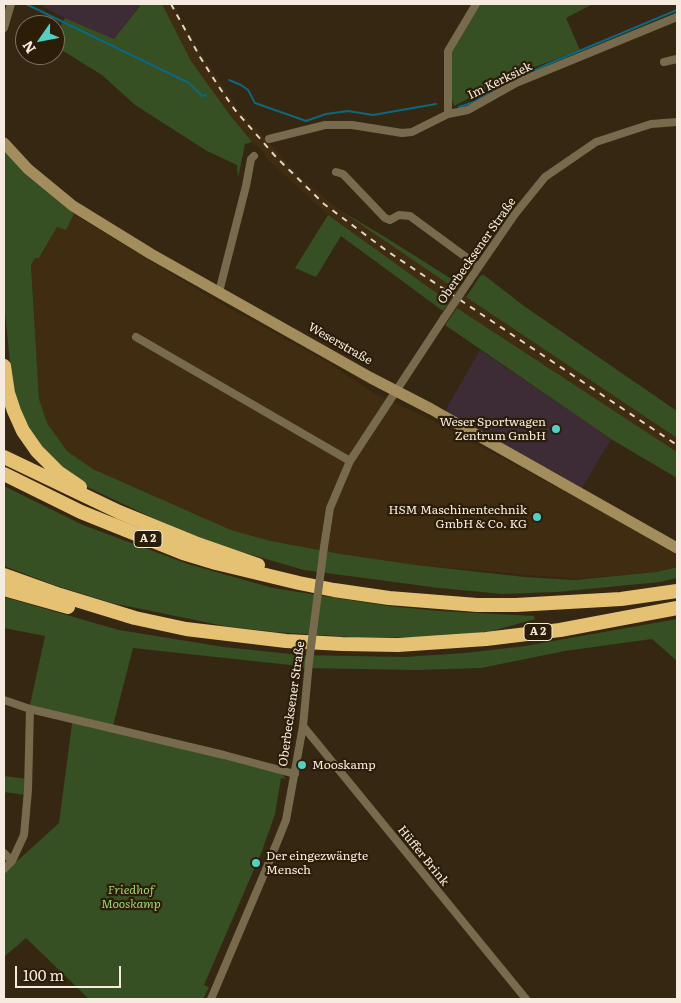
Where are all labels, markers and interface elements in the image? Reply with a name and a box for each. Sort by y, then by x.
north arrow [15,15,65,65]
text: N [17,37,40,58]
street label: Im Kerksiek [466,59,534,103]
street label: Oberbecksener Straße [435,195,519,307]
street label: Weserstraße [305,320,375,368]
place label: Weser Sportwagen Zentrum GmbH [439,415,546,443]
marker: Weser Sportwagen Zentrum GmbH [550,423,562,435]
place label: HSM Maschinentechnik GmbH & Co. KG [388,503,527,531]
marker: HSM Maschinentechnik GmbH & Co. KG [531,511,543,523]
road number: A 2 [134,530,162,548]
road number: A 2 [524,624,552,640]
street label: Oberbecksener Straße [276,640,308,768]
place label: Mooskamp [312,758,376,772]
marker: Mooskamp [296,759,308,771]
street label: Hüffer Brink [394,823,452,889]
place label: Der eingezwängte Mensch [266,849,368,877]
marker: Der eingezwängte Mensch [250,857,262,869]
park label: Friedhof Mooskamp [101,883,161,911]
scale bar [18,956,124,988]
text: 100 m [23,963,64,986]

